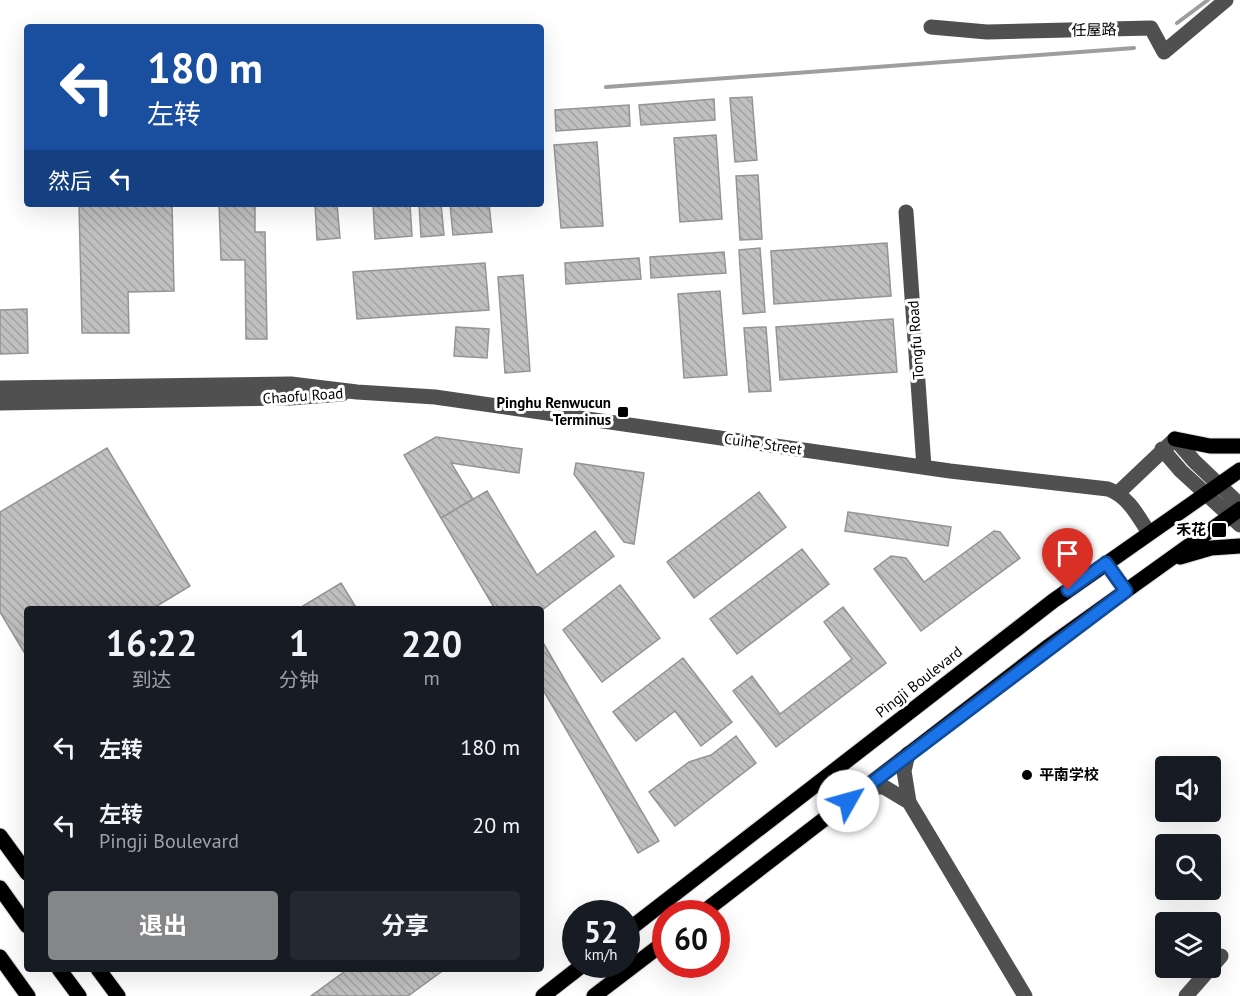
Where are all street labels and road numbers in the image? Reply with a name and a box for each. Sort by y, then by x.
street label: 任屋路 [1071,20,1117,39]
street label: Tongfu Road [903,300,928,380]
street label: Chaofu Road [262,383,344,408]
street label: Cuihe Street [723,429,803,458]
street label: Pingji Boulevard [871,642,966,721]

